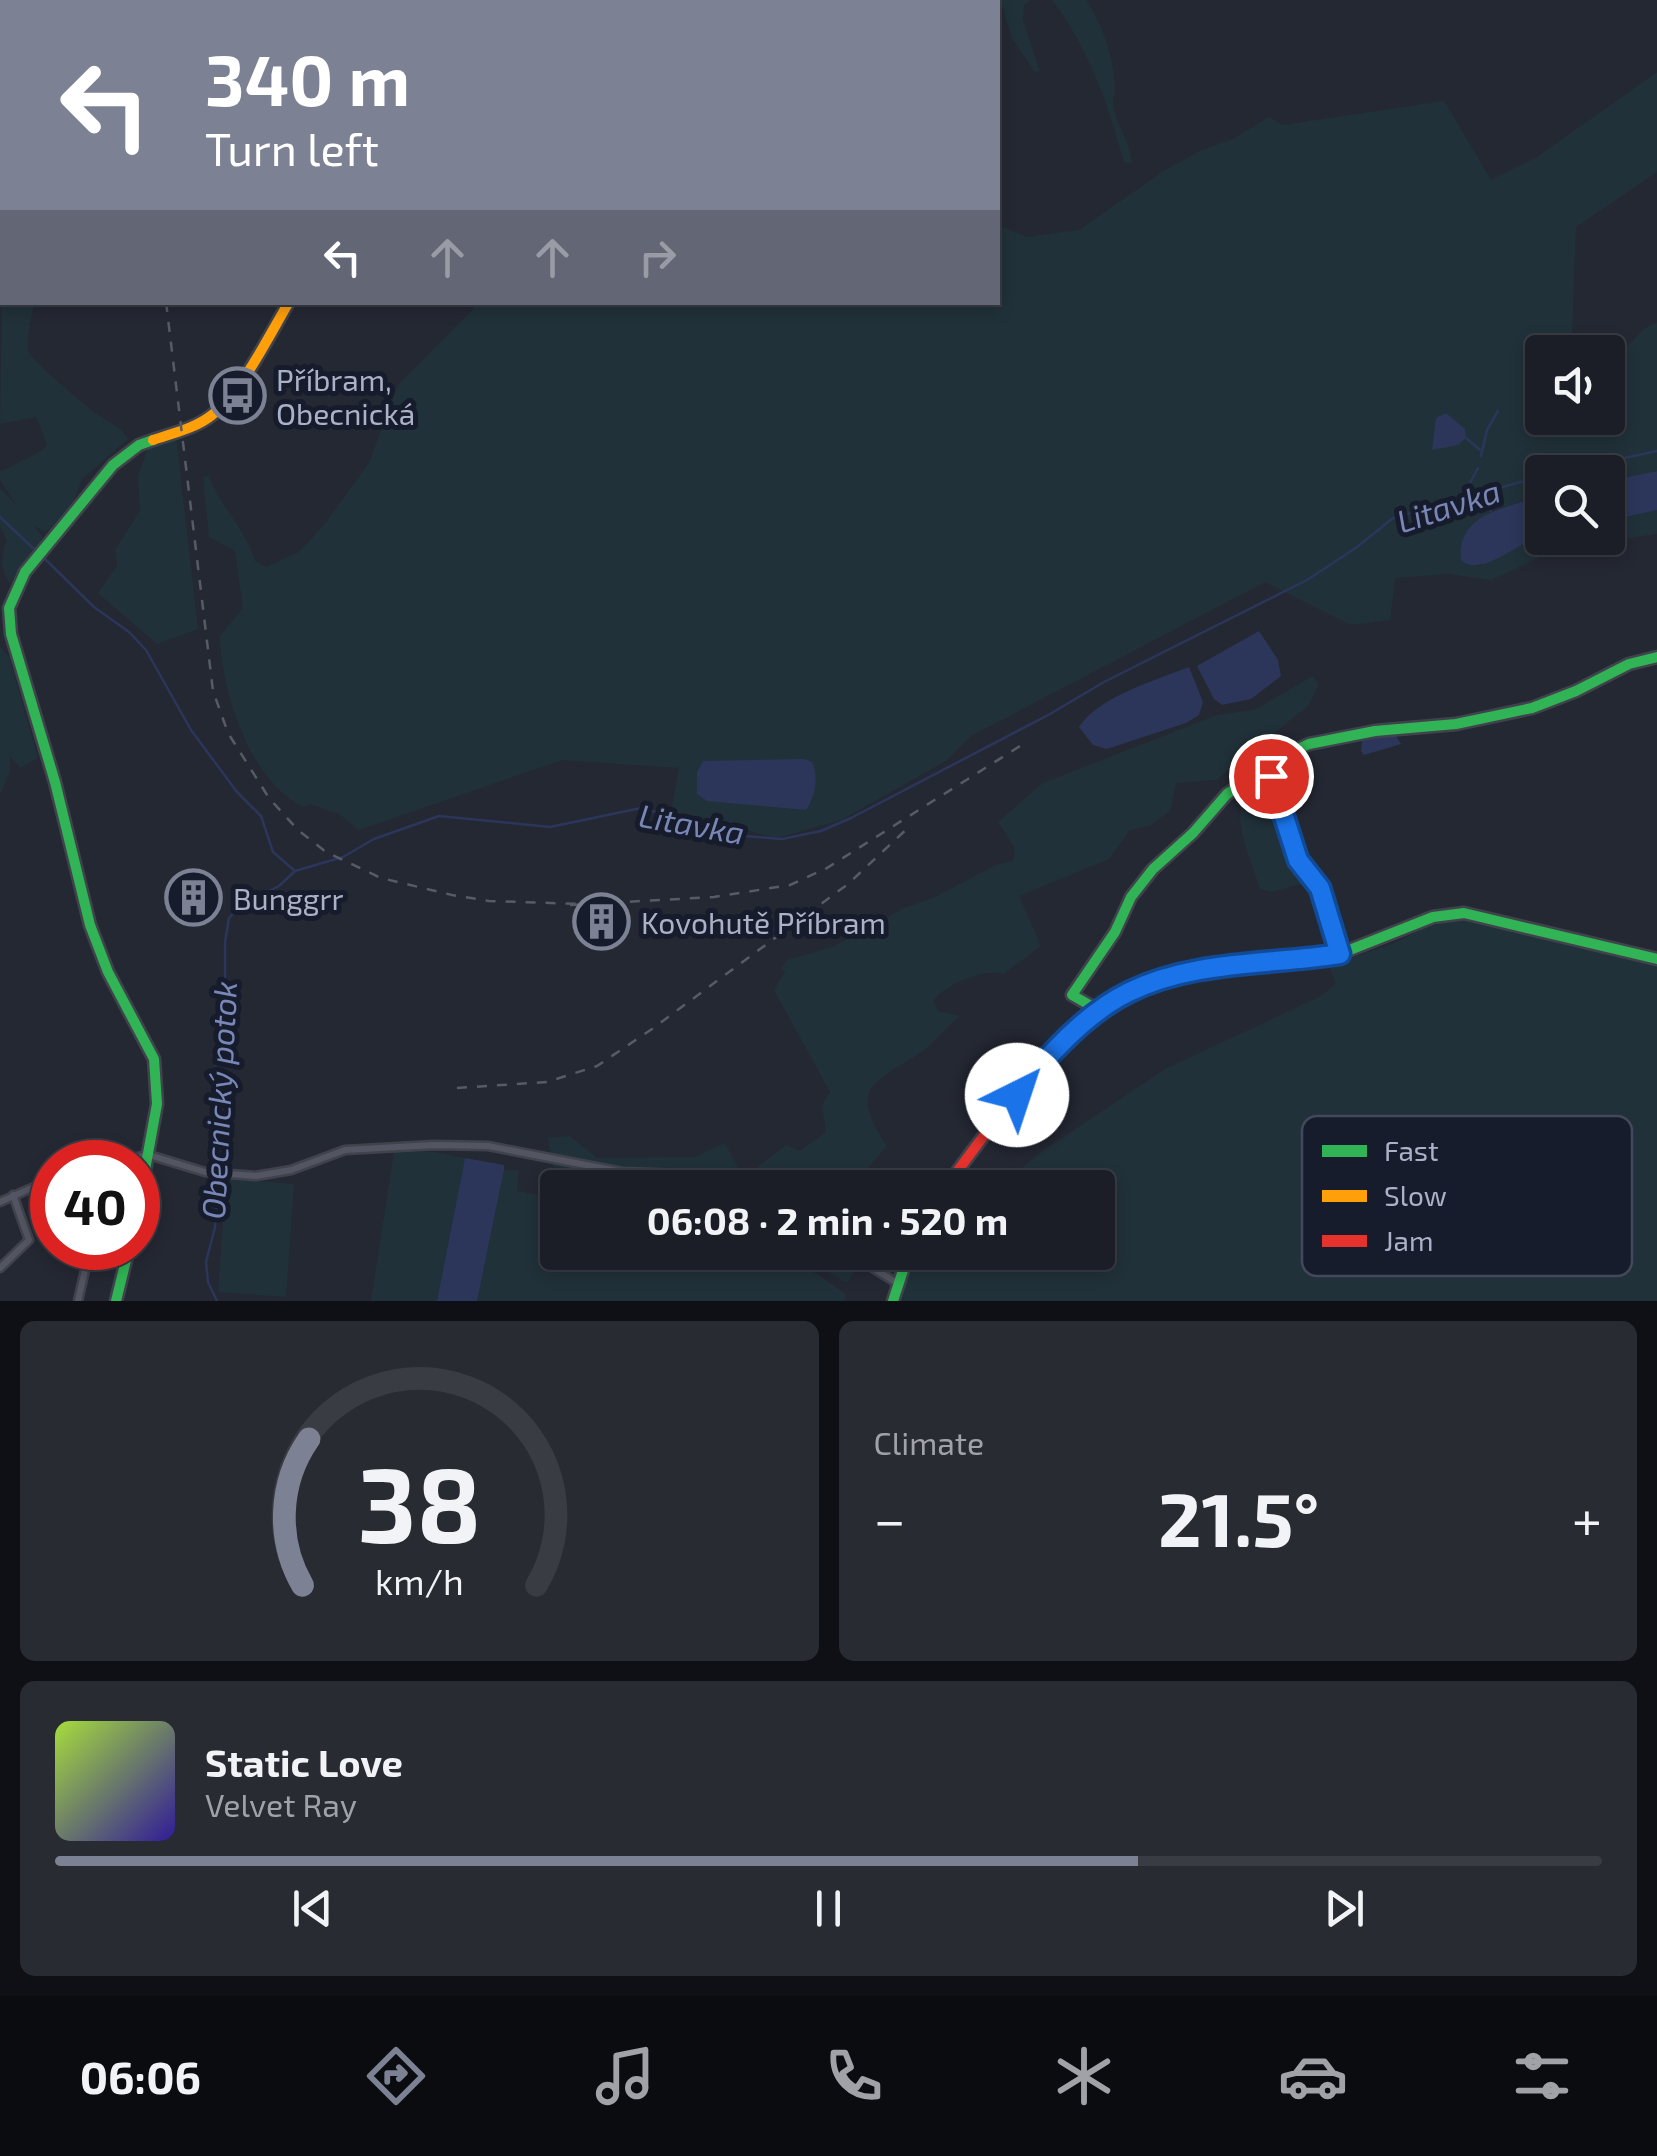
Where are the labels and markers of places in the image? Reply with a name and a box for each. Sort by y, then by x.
place label: Příbram, Obecnická [276,361,415,431]
bus stop icon: Příbram, Obecnická [207,366,267,426]
pin [1229,734,1314,819]
building icon: Bunggrr [164,868,224,928]
place label: Bunggrr [233,880,344,916]
building icon: Kovohutě Příbram [572,892,632,952]
place label: Kovohutě Příbram [641,904,886,940]

